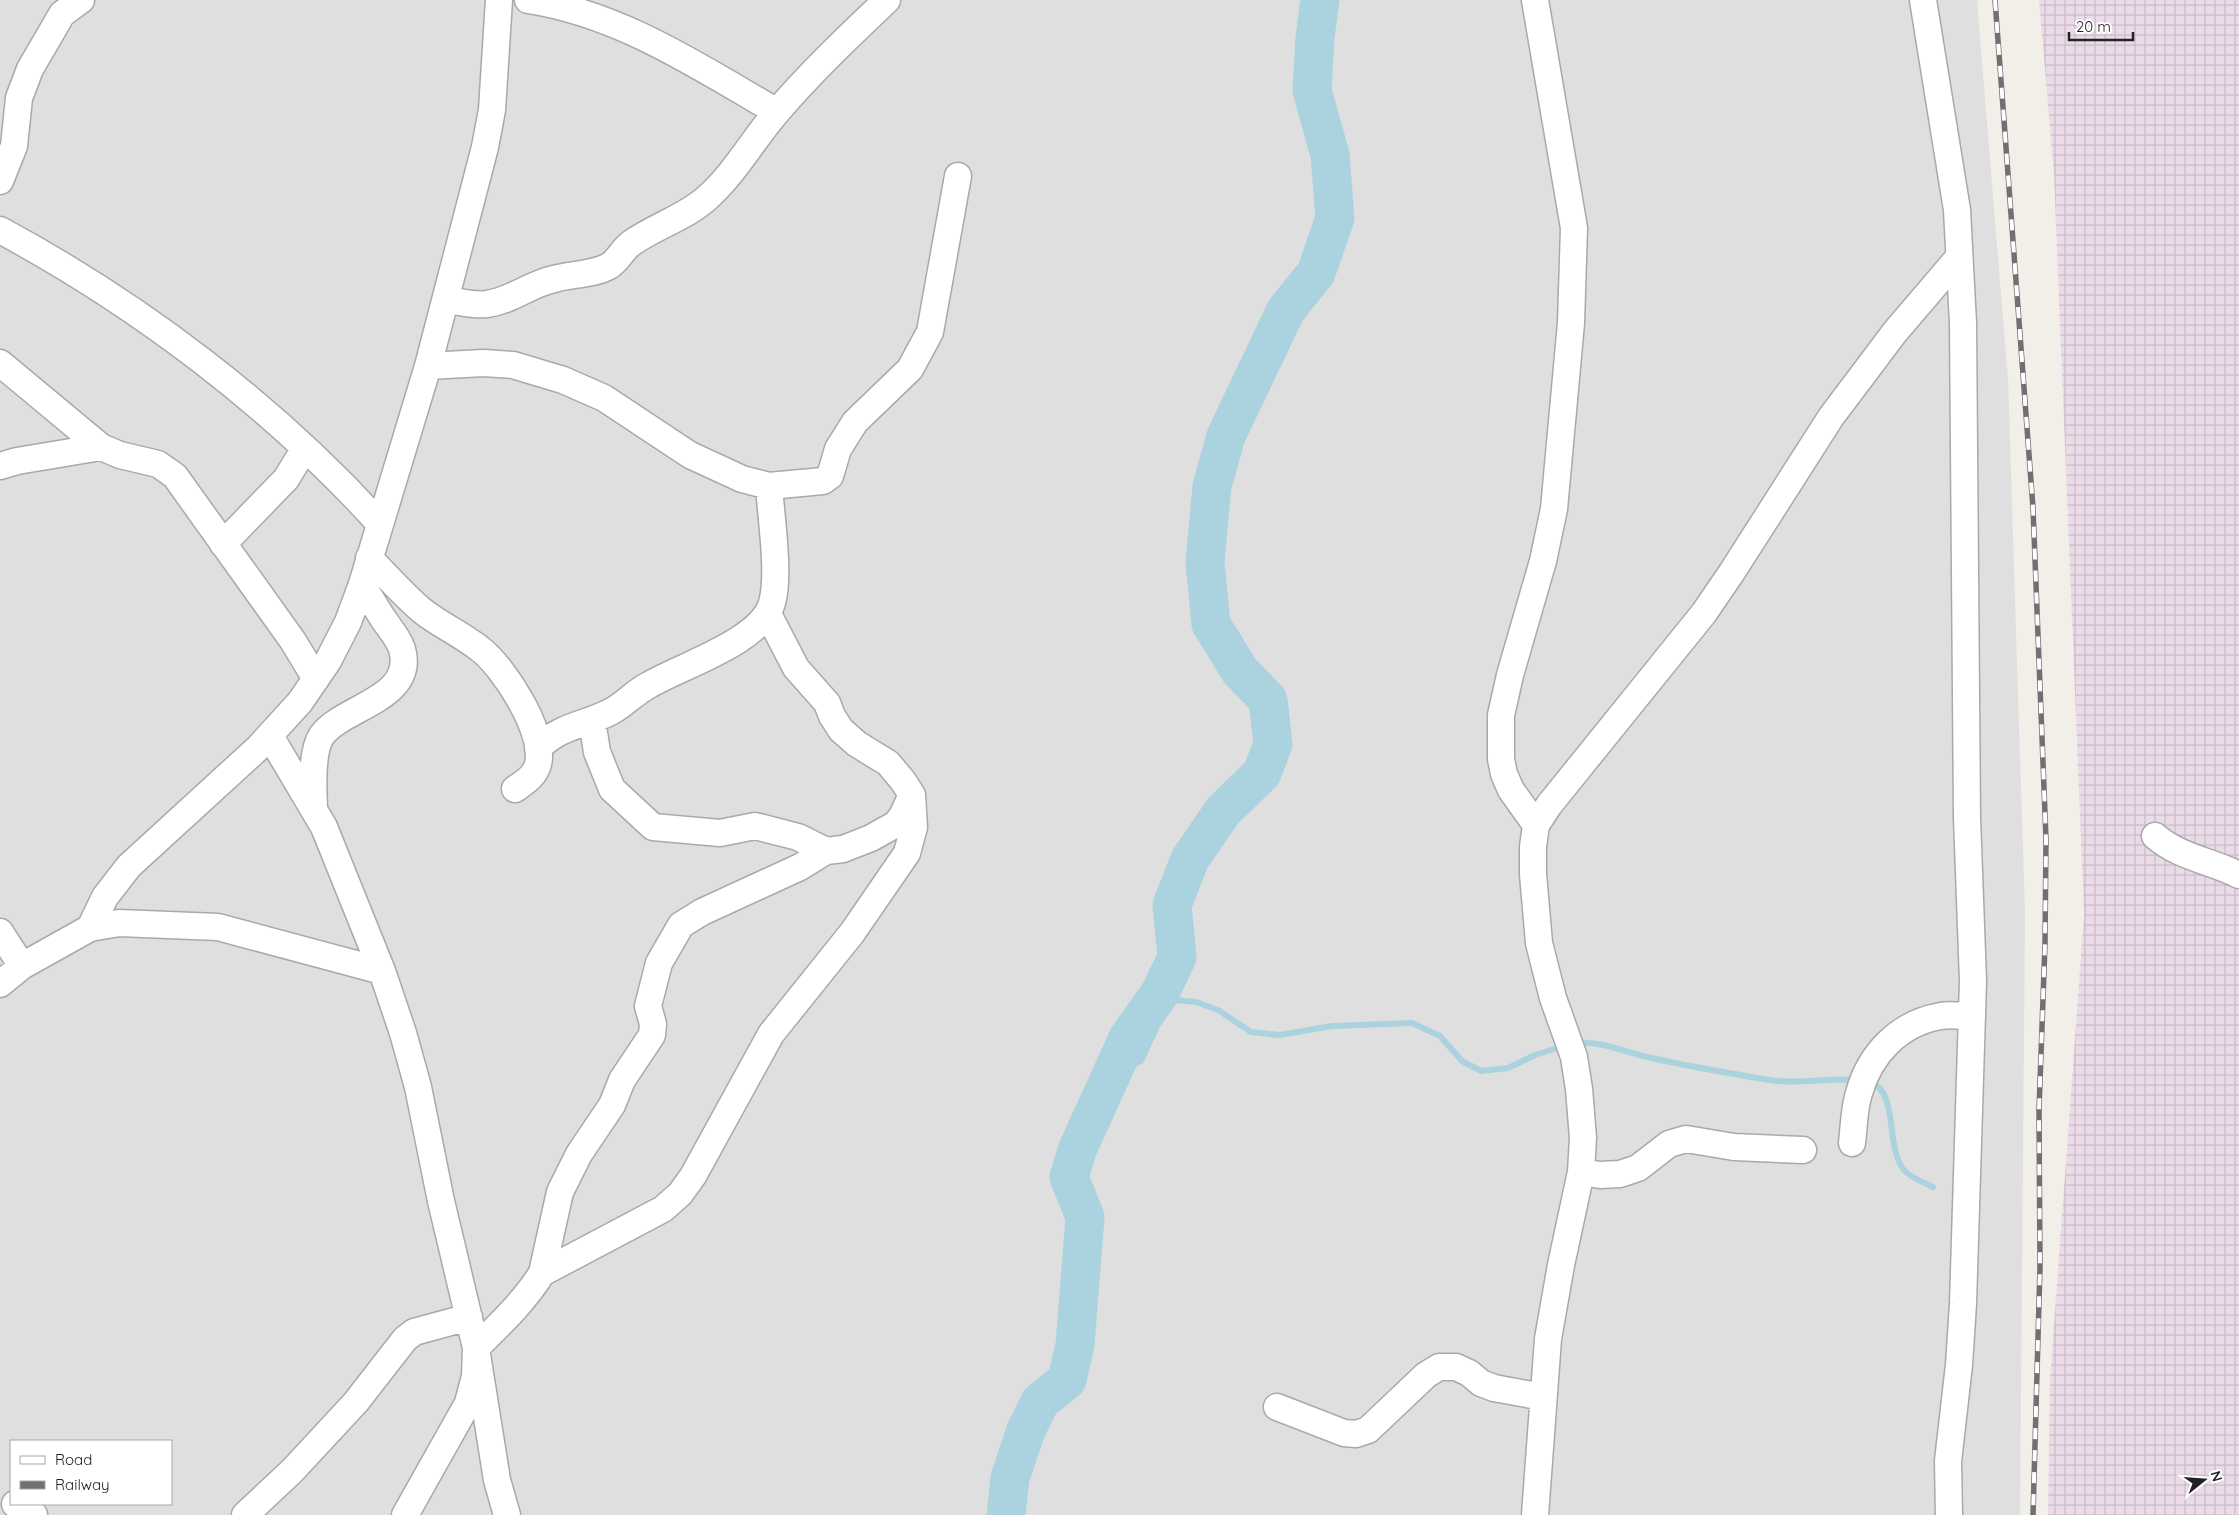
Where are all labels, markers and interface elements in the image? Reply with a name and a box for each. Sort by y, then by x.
scale bar [2069,10,2133,42]
text: 20 m [2076,17,2111,36]
legend [10,1440,172,1505]
text: Road [55,1450,92,1469]
north arrow [2179,1455,2229,1505]
text: N [2206,1469,2227,1484]
text: Railway [55,1475,110,1494]

